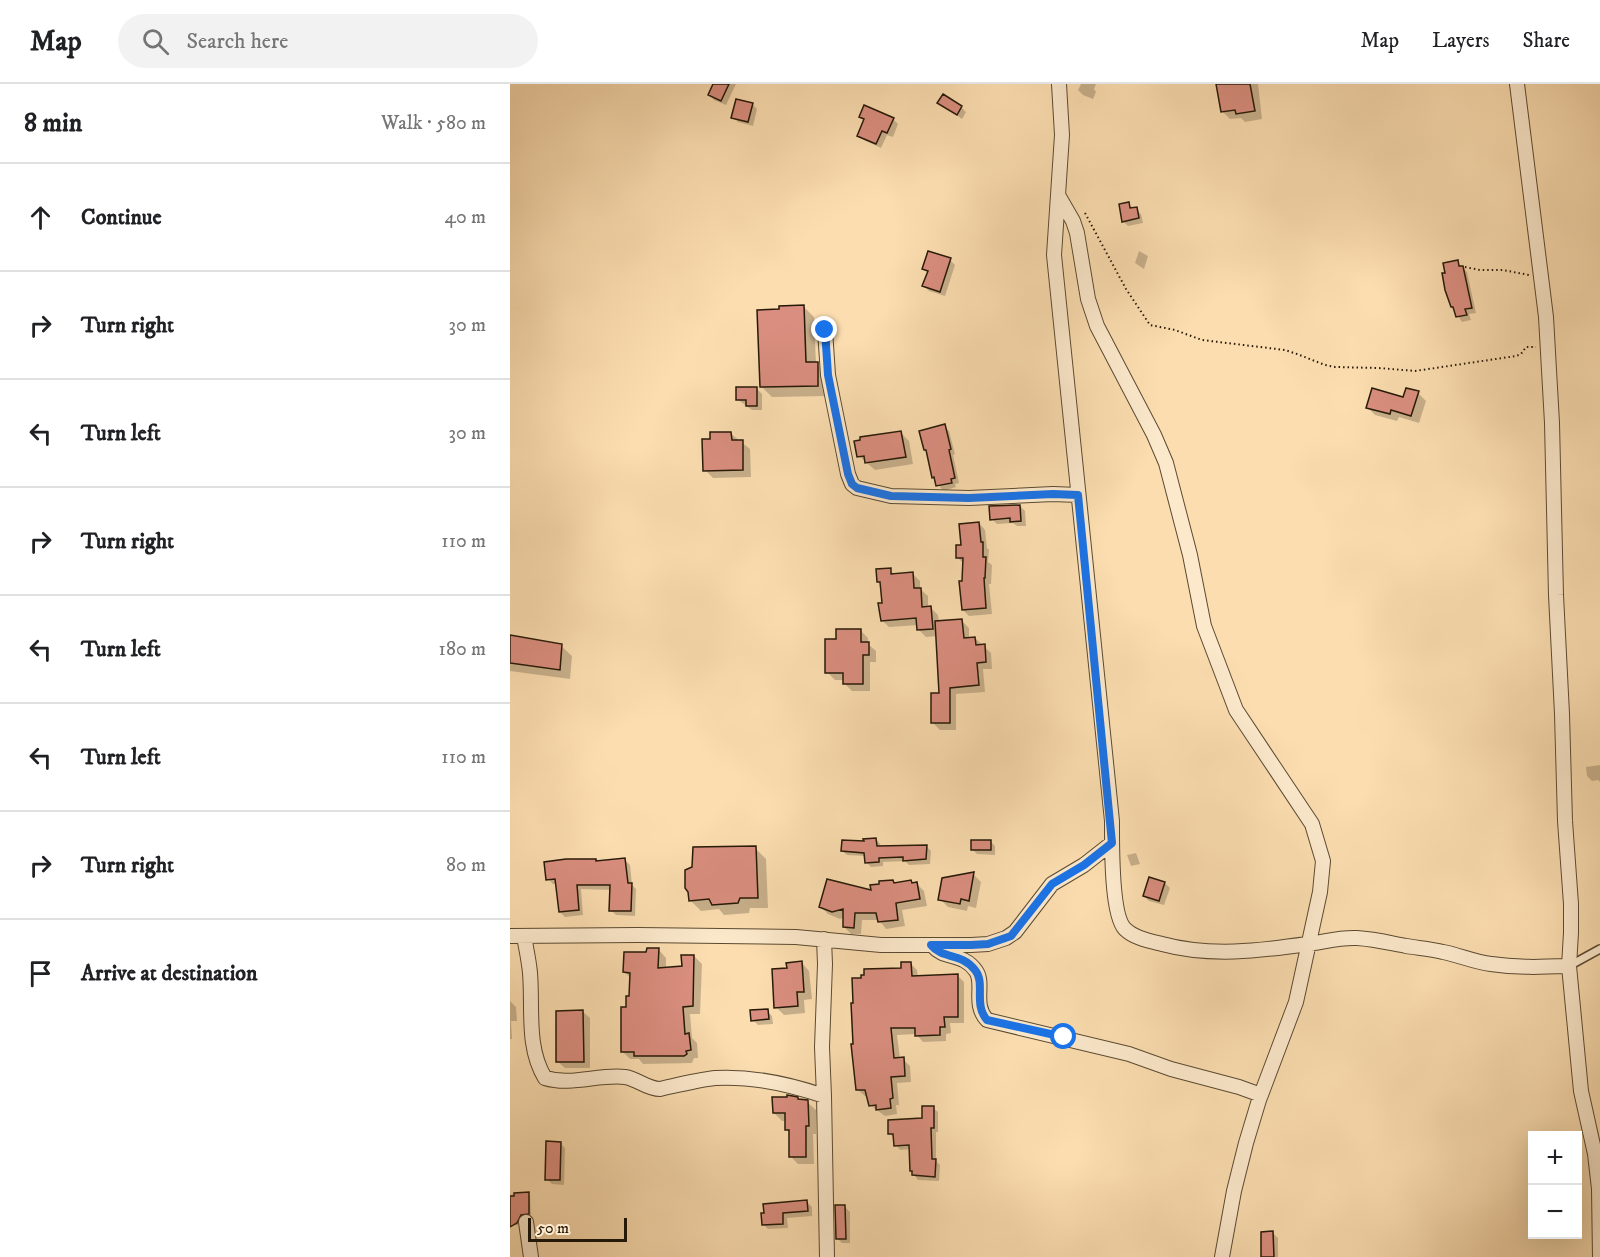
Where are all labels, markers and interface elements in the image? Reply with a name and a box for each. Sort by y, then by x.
search box [118,14,538,68]
text: Map [30,24,82,59]
icon: search [139,25,172,58]
text: Search here [187,28,288,55]
text: Map [1360,28,1399,54]
text: Layers [1432,28,1490,54]
text: Share [1523,28,1570,54]
text: 8 min [24,107,82,140]
text: Walk · 580 m [381,111,486,136]
icon: ahead [24,201,57,234]
text: Continue [81,204,162,231]
text: 40 m [444,205,486,230]
icon: right [24,309,57,342]
text: Turn right [81,312,174,339]
text: 30 m [448,313,486,338]
route end [811,316,837,342]
icon: left [24,417,57,450]
text: Turn left [81,420,161,447]
text: 30 m [448,421,486,446]
icon: right [24,525,57,558]
text: Turn right [81,528,174,555]
text: 110 m [441,529,486,554]
icon: left [24,633,57,666]
text: Turn left [81,636,161,663]
text: 180 m [439,637,486,662]
icon: left [24,741,57,774]
text: Turn left [81,744,161,771]
text: 110 m [441,745,486,770]
icon: right [24,849,57,882]
text: Turn right [81,852,174,879]
text: 80 m [446,853,486,878]
icon: arrive [24,957,57,990]
text: Arrive at destination [81,960,258,987]
route start [1050,1023,1076,1049]
map controls [1528,1131,1582,1239]
button: + [1528,1131,1582,1185]
button: − [1528,1185,1582,1239]
scale bar [528,1215,627,1242]
text: 50 m [537,1218,569,1238]

